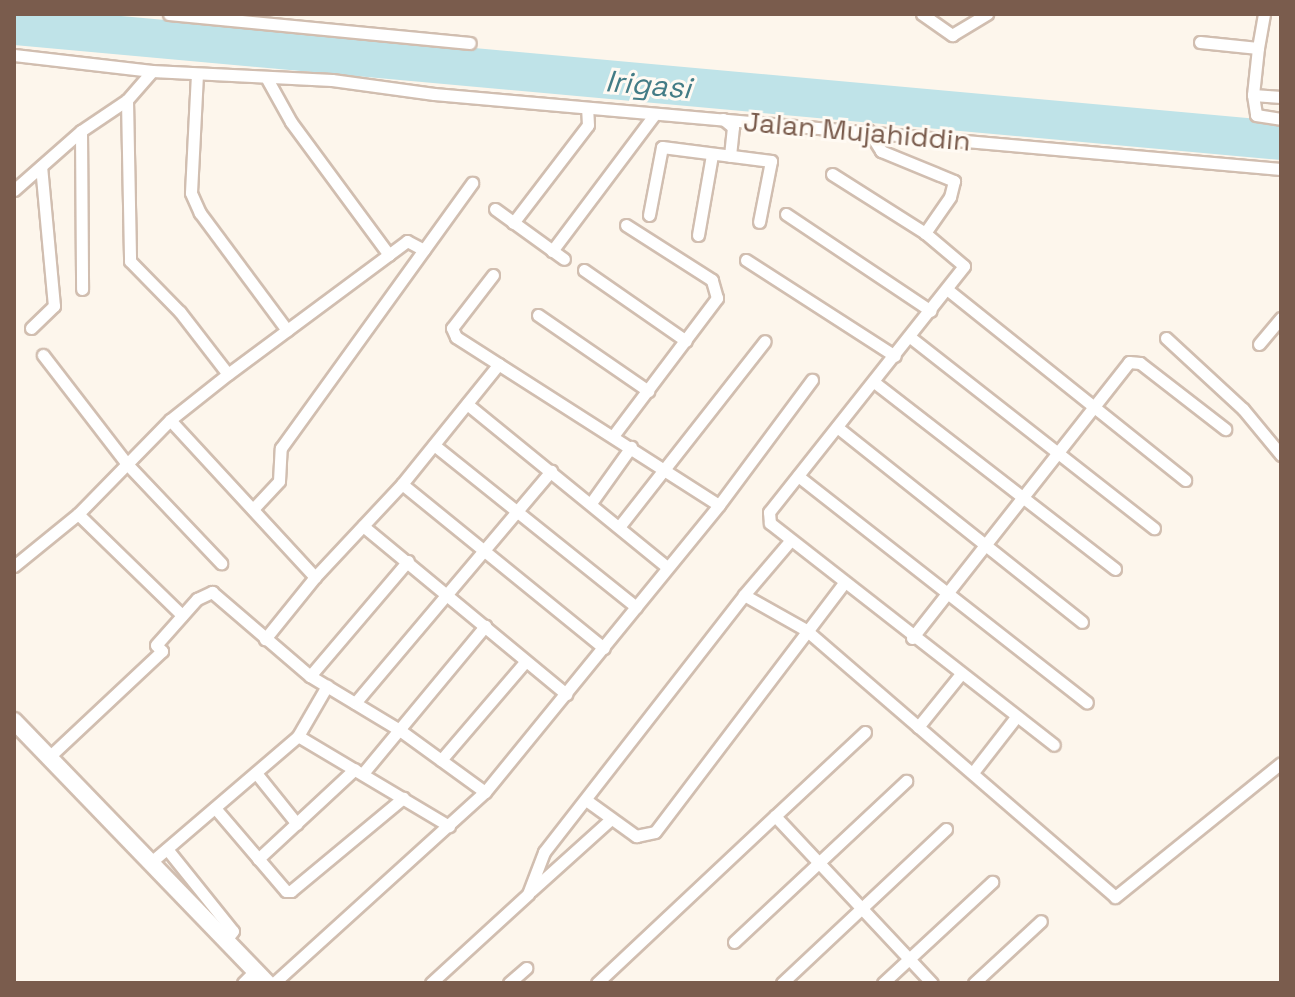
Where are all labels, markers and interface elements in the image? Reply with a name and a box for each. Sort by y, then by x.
water label: Irigasi [604,63,692,107]
street label: Jalan Mujahiddin [742,104,972,158]

